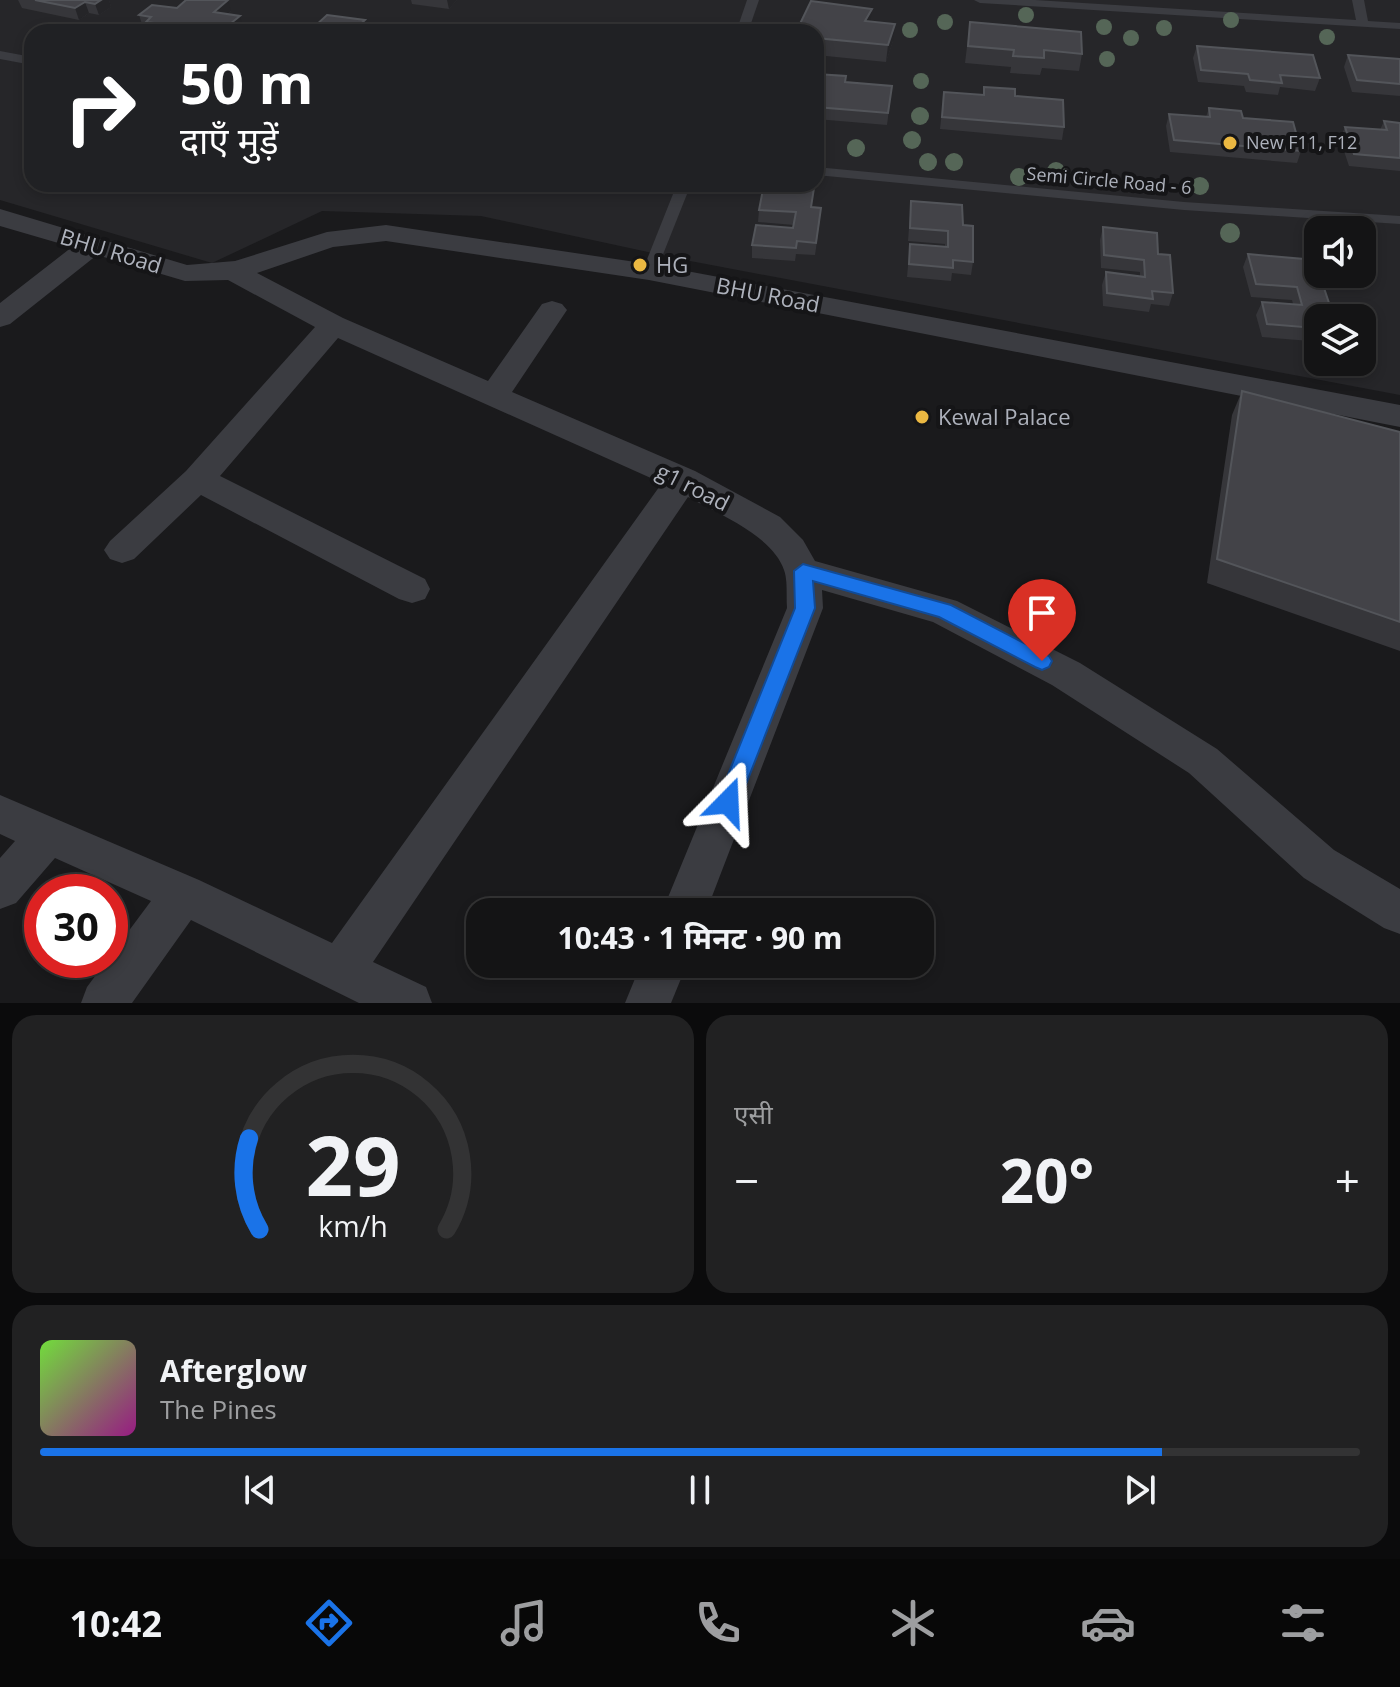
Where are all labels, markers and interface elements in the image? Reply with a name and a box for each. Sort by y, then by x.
text: 50 m [180,44,314,120]
icon: right [48,56,152,160]
text: दाएँ मुड़ें [180,116,279,165]
place label: New F11, F12 [1246,130,1357,154]
marker: New F11, F12 [1221,134,1239,152]
street label: Semi Circle Road - 6 [1026,161,1193,199]
map controls [1304,216,1376,376]
button: sound [1304,216,1376,288]
street label: BHU Road [57,220,166,280]
place label: HG [656,249,688,279]
marker: HG [631,256,649,274]
street label: BHU Road [714,269,822,319]
button: layers [1304,304,1376,376]
place label: Kewal Palace [938,401,1071,431]
marker: Kewal Palace [913,408,931,426]
street label: g1 road [652,455,735,517]
pin [1008,579,1076,661]
icon: arrive [1020,591,1064,635]
position arrow [686,760,770,844]
speed limit sign: 30 [24,874,128,978]
text: 10:43 · 1 मिनट · 90 m [558,917,842,958]
text: एसी [734,1096,773,1132]
text: 29 [305,1107,401,1220]
text: 20° [1000,1139,1094,1221]
text: − [734,1150,759,1210]
text: + [1335,1150,1360,1210]
text: km/h [318,1206,388,1245]
text: Afterglow [160,1350,307,1391]
text: The Pines [160,1391,277,1427]
icon: previous [238,1468,282,1512]
icon: pause [678,1468,722,1512]
icon: next [1118,1468,1162,1512]
icon: directions [301,1595,357,1651]
icon: music [496,1595,552,1651]
icon: phone [690,1595,746,1651]
icon: climate [885,1595,941,1651]
icon: car [1080,1595,1136,1651]
icon: filters [1275,1595,1331,1651]
text: 10:42 [69,1599,162,1648]

